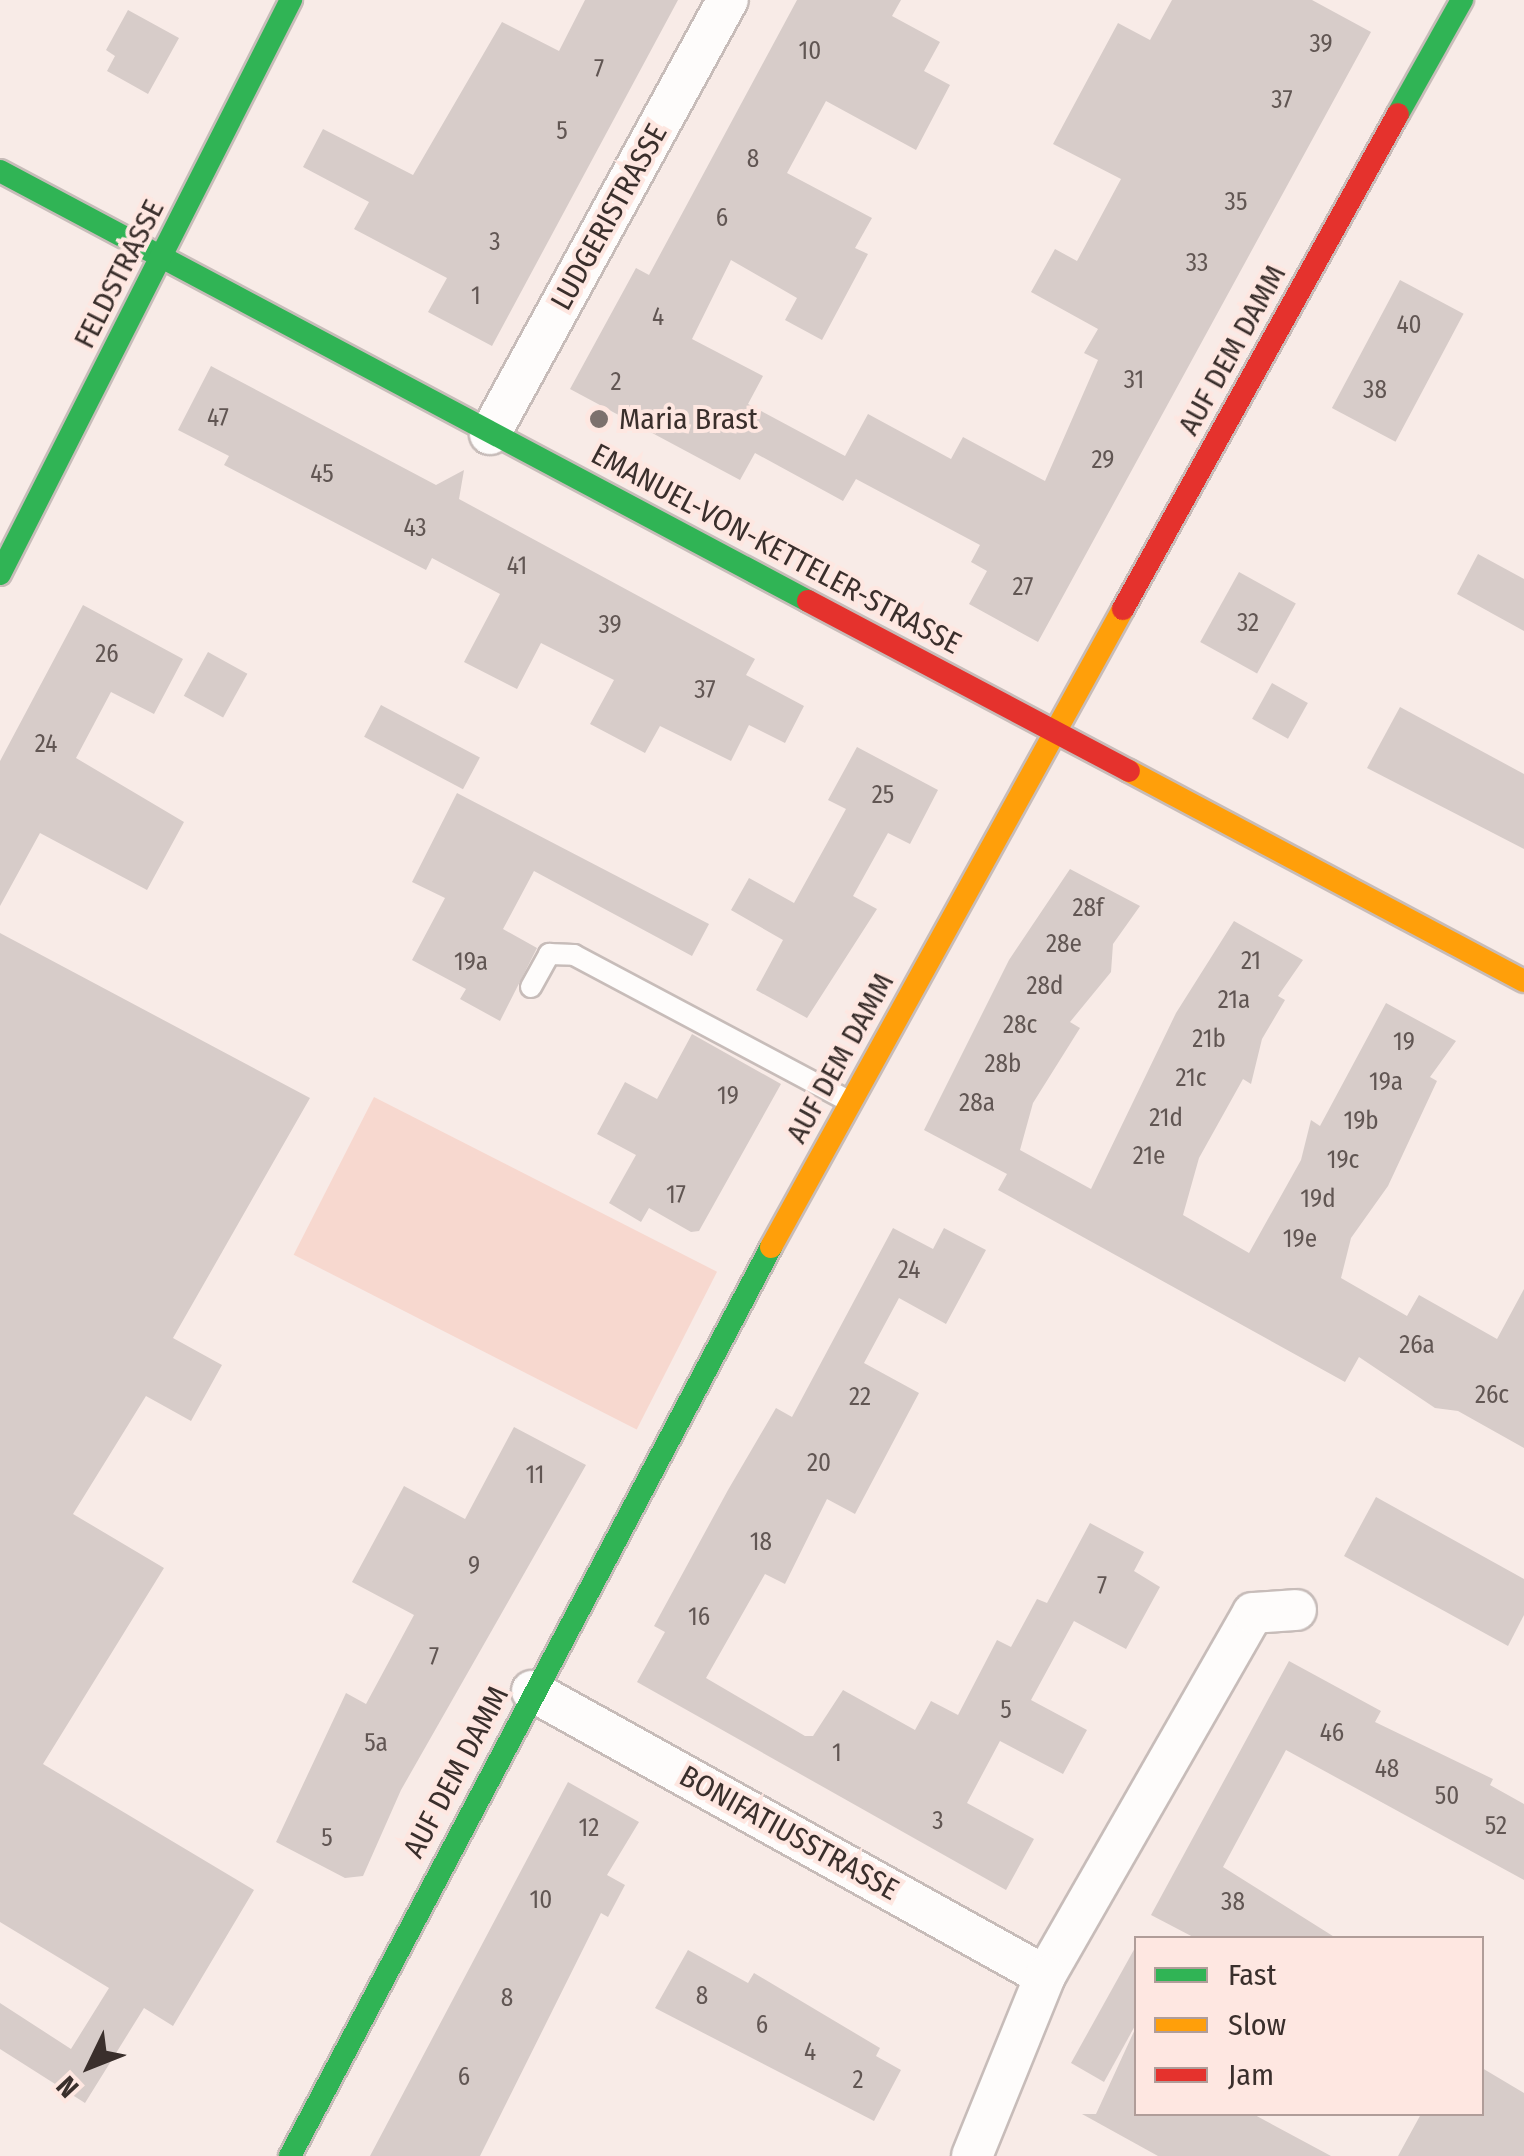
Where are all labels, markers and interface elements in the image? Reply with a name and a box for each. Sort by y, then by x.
house number: 39 [1309,29,1333,59]
house number: 10 [799,36,821,66]
house number: 7 [594,54,604,84]
house number: 37 [1271,85,1293,115]
house number: 5 [556,116,568,146]
street label: LUDGERISTRASSE [543,118,675,316]
house number: 8 [747,144,759,174]
house number: 35 [1225,187,1247,217]
street label: FELDSTRASSE [66,194,172,354]
house number: 6 [716,203,728,233]
house number: 3 [489,227,501,257]
house number: 33 [1186,248,1208,278]
street label: AUF DEM DAMM [1171,259,1293,441]
house number: 1 [471,281,481,311]
house number: 4 [652,302,664,332]
house number: 40 [1396,310,1422,340]
house number: 31 [1124,365,1144,395]
house number: 2 [610,367,622,397]
house number: 38 [1363,375,1387,405]
place label: Maria Brast [619,401,758,437]
house number: 47 [207,403,229,433]
marker: Maria Brast [588,408,610,430]
street label: EMANUEL-VON-KETTELER-STRASSE [585,436,967,662]
house number: 29 [1092,445,1114,475]
house number: 45 [310,459,334,489]
house number: 43 [403,513,427,543]
house number: 41 [507,551,527,581]
house number: 27 [1013,572,1033,602]
house number: 32 [1237,608,1259,638]
house number: 39 [598,610,622,640]
house number: 26 [95,639,119,669]
house number: 37 [694,675,716,705]
house number: 24 [35,729,57,759]
house number: 25 [872,780,894,810]
house number: 28f [1072,893,1104,923]
house number: 28e [1046,929,1082,959]
house number: 21 [1241,946,1261,976]
house number: 19a [454,947,488,977]
street label: AUF DEM DAMM [779,967,901,1149]
house number: 28d [1027,971,1063,1001]
house number: 21a [1218,985,1250,1015]
house number: 28c [1003,1010,1037,1040]
house number: 21b [1192,1024,1226,1054]
house number: 19 [1393,1027,1415,1057]
house number: 28b [985,1049,1021,1079]
house number: 21c [1176,1063,1206,1093]
house number: 19a [1369,1067,1403,1097]
house number: 19 [717,1081,739,1111]
house number: 28a [959,1088,995,1118]
house number: 21d [1149,1103,1183,1133]
house number: 19b [1343,1106,1379,1136]
house number: 21e [1133,1141,1165,1171]
house number: 19c [1327,1145,1359,1175]
house number: 17 [666,1180,686,1210]
house number: 19d [1300,1184,1336,1214]
house number: 19e [1283,1224,1317,1254]
house number: 24 [898,1255,920,1285]
house number: 26a [1399,1330,1435,1360]
house number: 26c [1475,1380,1509,1410]
house number: 22 [849,1382,871,1412]
house number: 20 [807,1448,831,1478]
house number: 11 [525,1460,545,1490]
house number: 18 [750,1527,772,1557]
house number: 9 [468,1551,480,1581]
house number: 7 [1097,1571,1107,1601]
house number: 16 [688,1602,710,1632]
house number: 7 [429,1642,439,1672]
street label: AUF DEM DAMM [396,1680,516,1864]
house number: 5 [1000,1695,1012,1725]
house number: 46 [1320,1718,1344,1748]
house number: 5a [364,1728,388,1758]
house number: 1 [832,1738,842,1768]
house number: 48 [1375,1754,1399,1784]
street label: BONIFATIUSSTRASSE [673,1758,905,1908]
house number: 50 [1435,1781,1459,1811]
house number: 3 [932,1806,944,1836]
house number: 52 [1485,1811,1507,1841]
house number: 12 [579,1813,599,1843]
house number: 5 [321,1823,333,1853]
house number: 10 [530,1885,552,1915]
house number: 38 [1221,1887,1245,1917]
legend [1134,1936,1484,2116]
text: Fast [1228,1957,1276,1993]
house number: 8 [696,1981,708,2011]
house number: 8 [501,1983,513,2013]
text: Slow [1228,2007,1286,2043]
house number: 6 [756,2010,768,2040]
north arrow [40,2016,140,2116]
house number: 4 [804,2037,816,2067]
text: Jam [1228,2057,1274,2093]
house number: 6 [458,2062,470,2092]
house number: 2 [852,2065,864,2095]
text: N [50,2069,85,2104]

